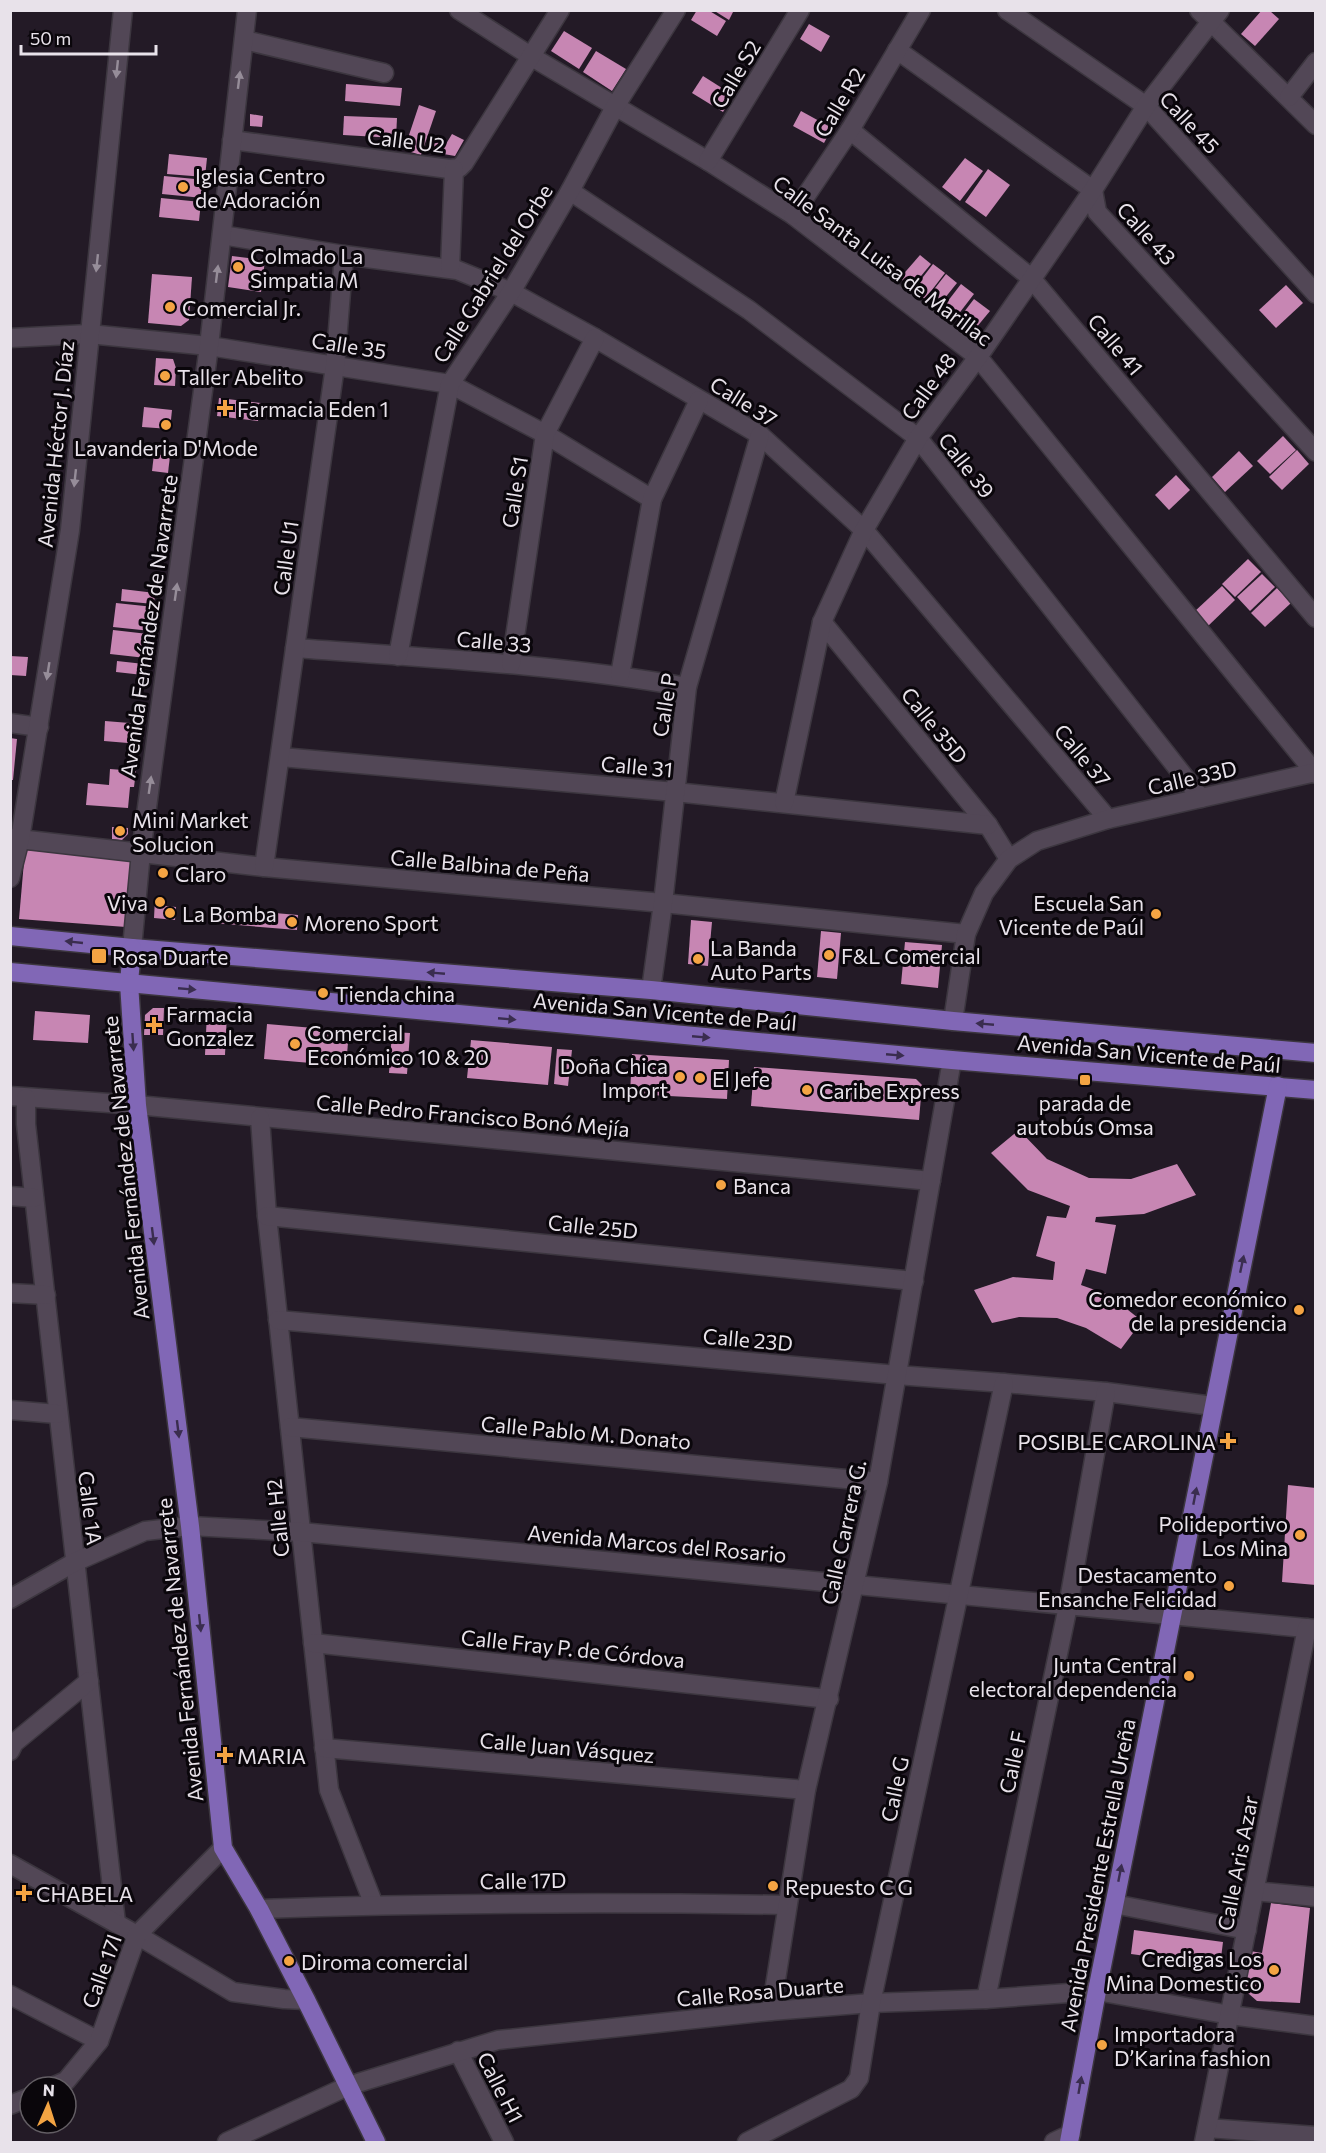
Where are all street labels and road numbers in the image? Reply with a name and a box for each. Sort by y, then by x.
street label: Calle S2 [705,35,765,113]
street label: Calle R2 [808,63,870,141]
street label: Calle 45 [1155,86,1225,158]
street label: Calle U2 [366,123,446,157]
street label: Calle Santa Luisa de Marillac [769,169,997,351]
street label: Calle Gabriel del Orbe [427,179,557,367]
street label: Calle 43 [1112,197,1182,269]
street label: Calle 41 [1083,308,1149,380]
street label: Calle 35 [310,327,388,363]
street label: Avenida Héctor J. Díaz [32,339,78,549]
street label: Calle 48 [895,348,961,424]
street label: Calle 37 [706,371,782,431]
street label: Calle 39 [934,427,1000,503]
street label: Calle S1 [496,454,532,530]
street label: Avenida Fernández de Navarrete [114,473,182,779]
street label: Calle U1 [267,519,303,597]
street label: Calle 33 [456,625,532,657]
street label: Calle P [647,671,681,739]
street label: Calle 35D [897,682,973,768]
street label: Calle 37 [1050,719,1116,791]
street label: Calle 31 [600,750,674,782]
street label: Calle 33D [1145,755,1239,799]
street label: Calle Balbina de Peña [389,844,591,886]
street label: Avenida San Vicente de Paúl [532,987,798,1035]
street label: Avenida Fernández de Navarrete [97,1015,153,1321]
street label: Avenida San Vicente de Paúl [1016,1029,1282,1077]
street label: Calle Pedro Francisco Bonó Mejía [315,1089,631,1141]
street label: Calle 25D [547,1209,639,1243]
street label: Calle 23D [702,1323,794,1355]
street label: Calle Pablo M. Donato [480,1410,692,1454]
street label: Calle Carrera G. [815,1457,871,1607]
street label: Calle 1A [74,1469,108,1547]
street label: Calle H2 [260,1478,294,1558]
street label: Avenida Fernández de Navarrete [151,1497,207,1803]
street label: Avenida Marcos del Rosario [526,1519,788,1567]
street label: Calle Fray P. de Córdova [460,1624,686,1672]
street label: Avenida Presidente Estrella Ureña [1054,1716,1140,2034]
street label: Calle Juan Vásquez [479,1727,655,1767]
street label: Calle F [993,1728,1031,1796]
street label: Calle G [875,1754,913,1824]
street label: Calle Aris Azar [1212,1793,1262,1933]
street label: Calle 17D [479,1867,567,1893]
street label: Calle 17I [76,1931,126,2011]
street label: Calle Rosa Duarte [675,1971,845,2011]
street label: Calle H1 [473,2048,529,2126]

